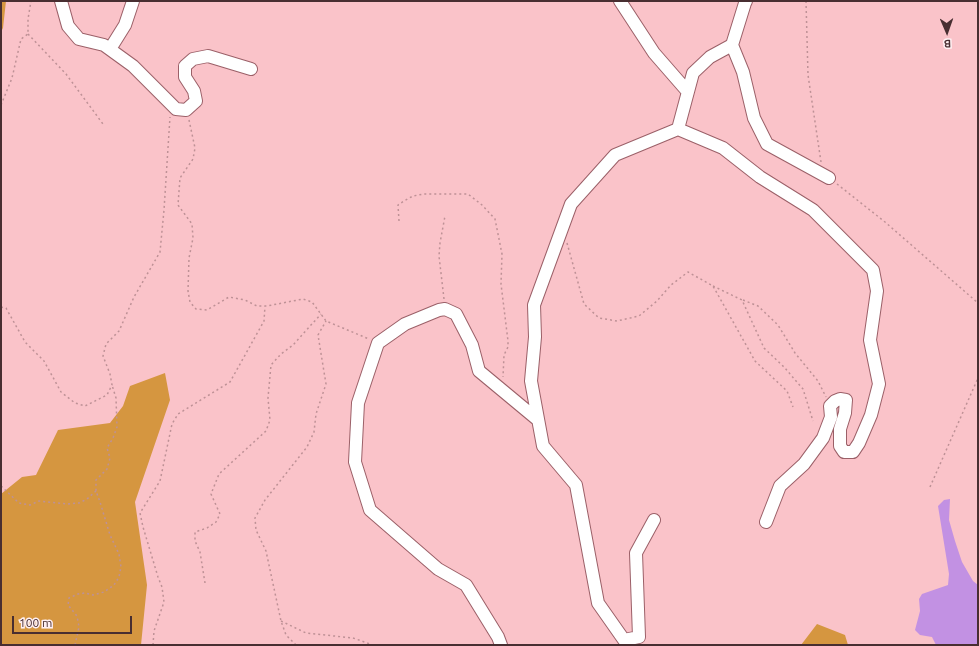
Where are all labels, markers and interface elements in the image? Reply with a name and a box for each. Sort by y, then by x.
north arrow [927,12,967,52]
text: B [944,38,951,50]
scale bar [14,608,134,634]
text: 100 m [19,616,52,629]

